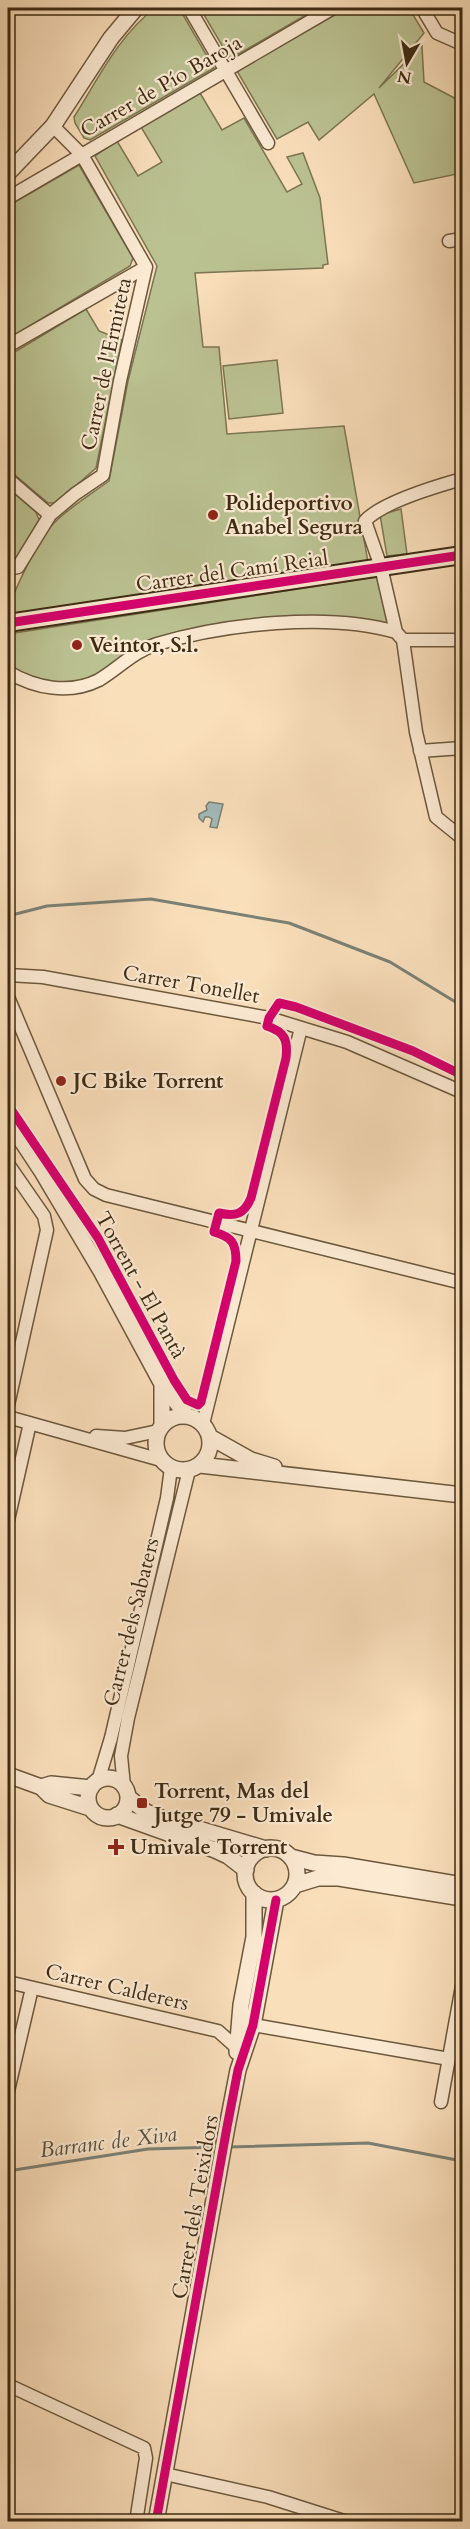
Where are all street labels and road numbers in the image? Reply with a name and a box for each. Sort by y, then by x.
street label: Carrer de Pío Baroja [75,28,247,145]
street label: Carrer de l'Ermiteta [74,275,139,453]
street label: Carrer del Camí Reial [134,544,330,599]
street label: Carrer Tonellet [120,958,262,1011]
street label: Torrent - El Pantà [88,1207,193,1364]
street label: Carrer dels Sabaters [97,1535,166,1709]
street label: Carrer Calderers [42,1957,191,2018]
street label: Carrer dels Teixidors [165,2113,226,2301]

